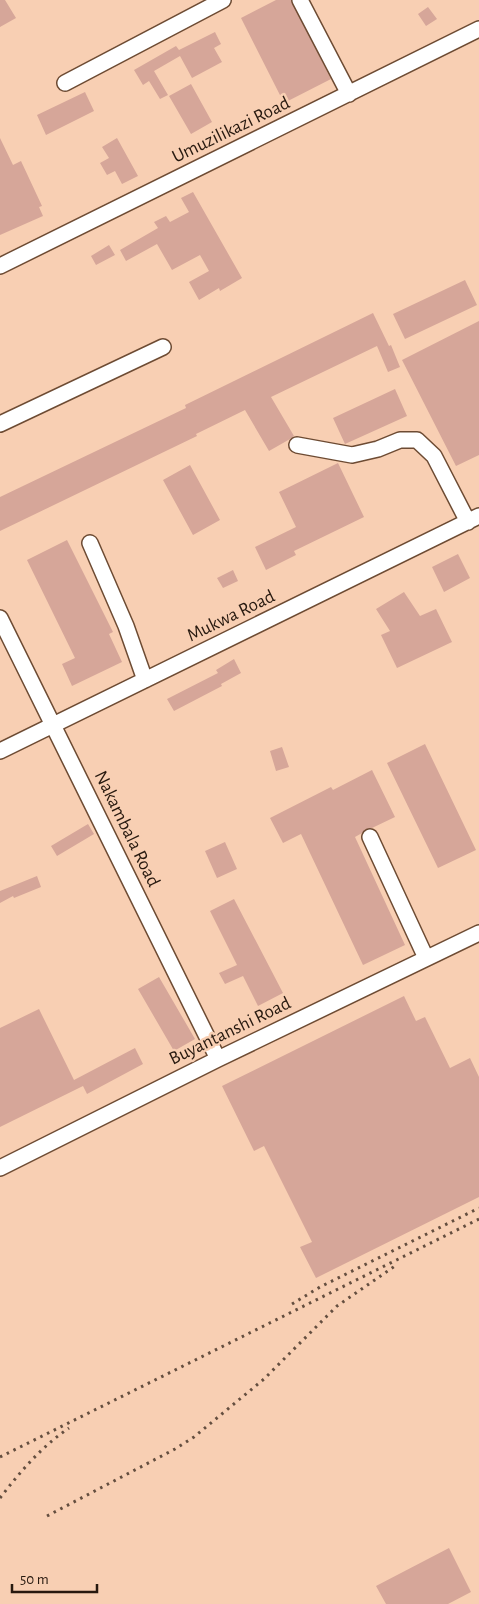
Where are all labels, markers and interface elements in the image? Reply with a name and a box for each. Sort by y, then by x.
street label: Umuzilikazi Road [169,93,293,167]
street label: Mukwa Road [184,587,278,645]
street label: Nakambala Road [91,768,163,890]
street label: Buyantanshi Road [166,993,294,1069]
scale bar [12,1562,98,1594]
text: 50 m [20,1572,49,1587]

